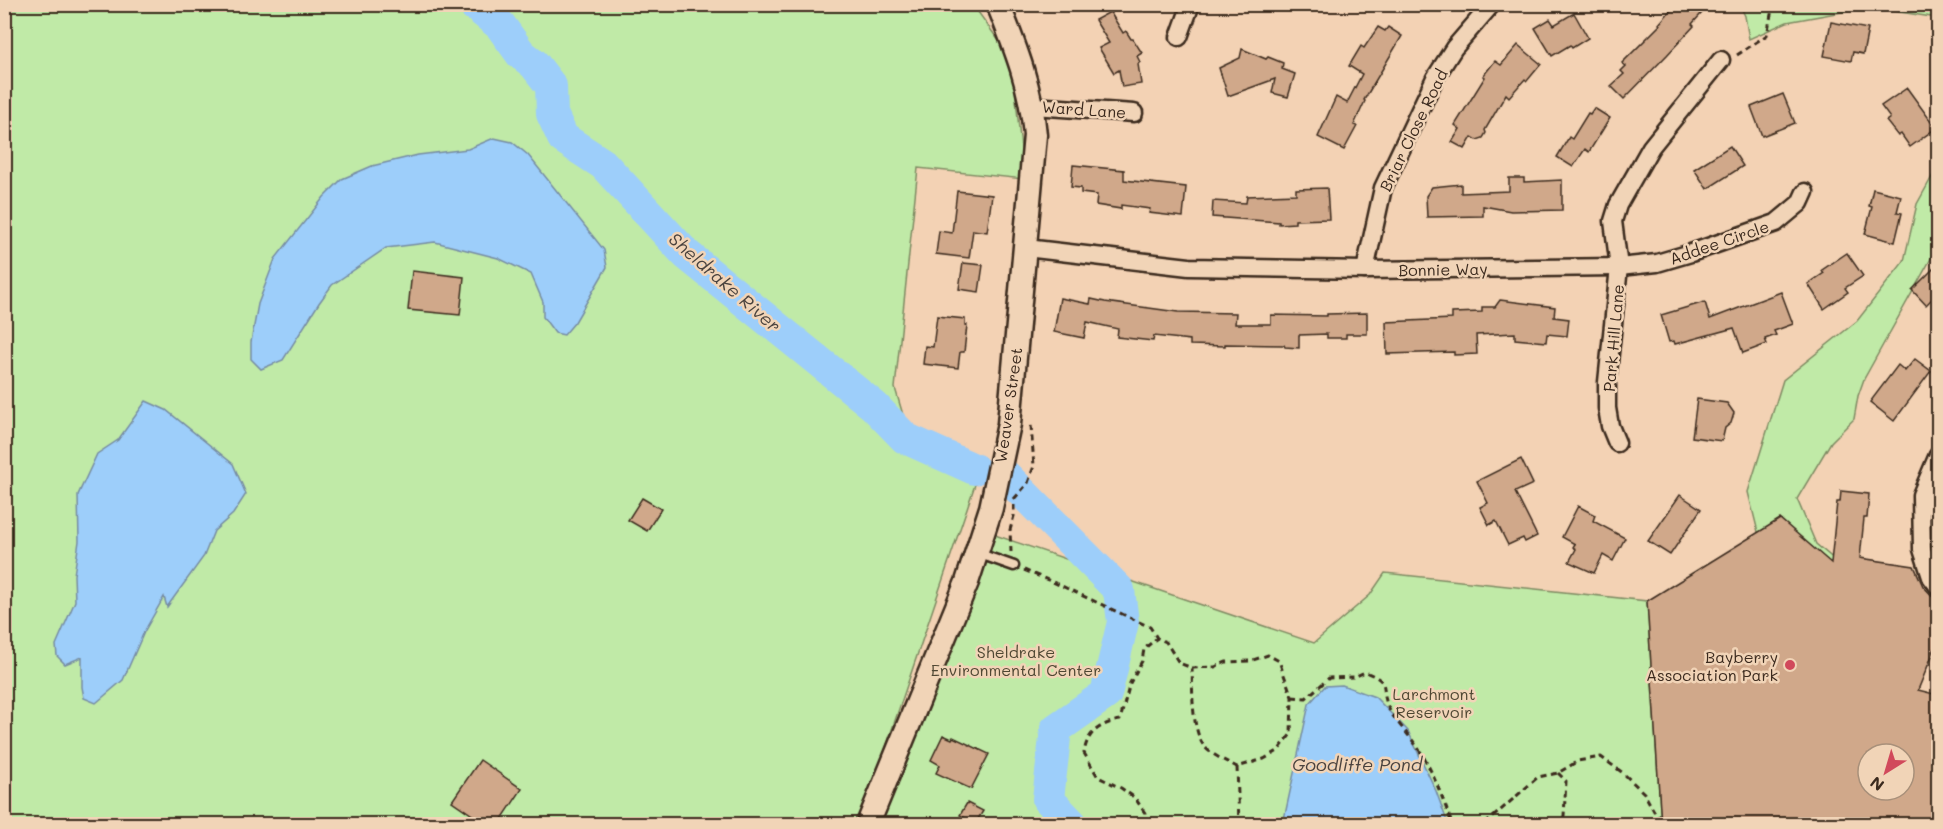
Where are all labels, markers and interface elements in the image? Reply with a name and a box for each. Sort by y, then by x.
street label: Briar Close Road [1374,65,1452,195]
street label: Ward Lane [1041,96,1127,122]
street label: Addee Circle [1666,215,1772,269]
water label: Sheldrake River [664,227,786,337]
street label: Bonnie Way [1398,258,1488,280]
street label: Park Hill Lane [1598,283,1628,393]
street label: Weaver Street [990,346,1026,464]
park label: Sheldrake Environmental Center [931,641,1101,680]
place label: Bayberry Association Park [1646,646,1778,685]
marker: Bayberry Association Park [1783,658,1797,672]
park label: Larchmont Reservoir [1393,683,1476,722]
north arrow [1856,742,1916,802]
water label: Goodliffe Pond [1292,752,1424,776]
text: N [1865,772,1888,796]

